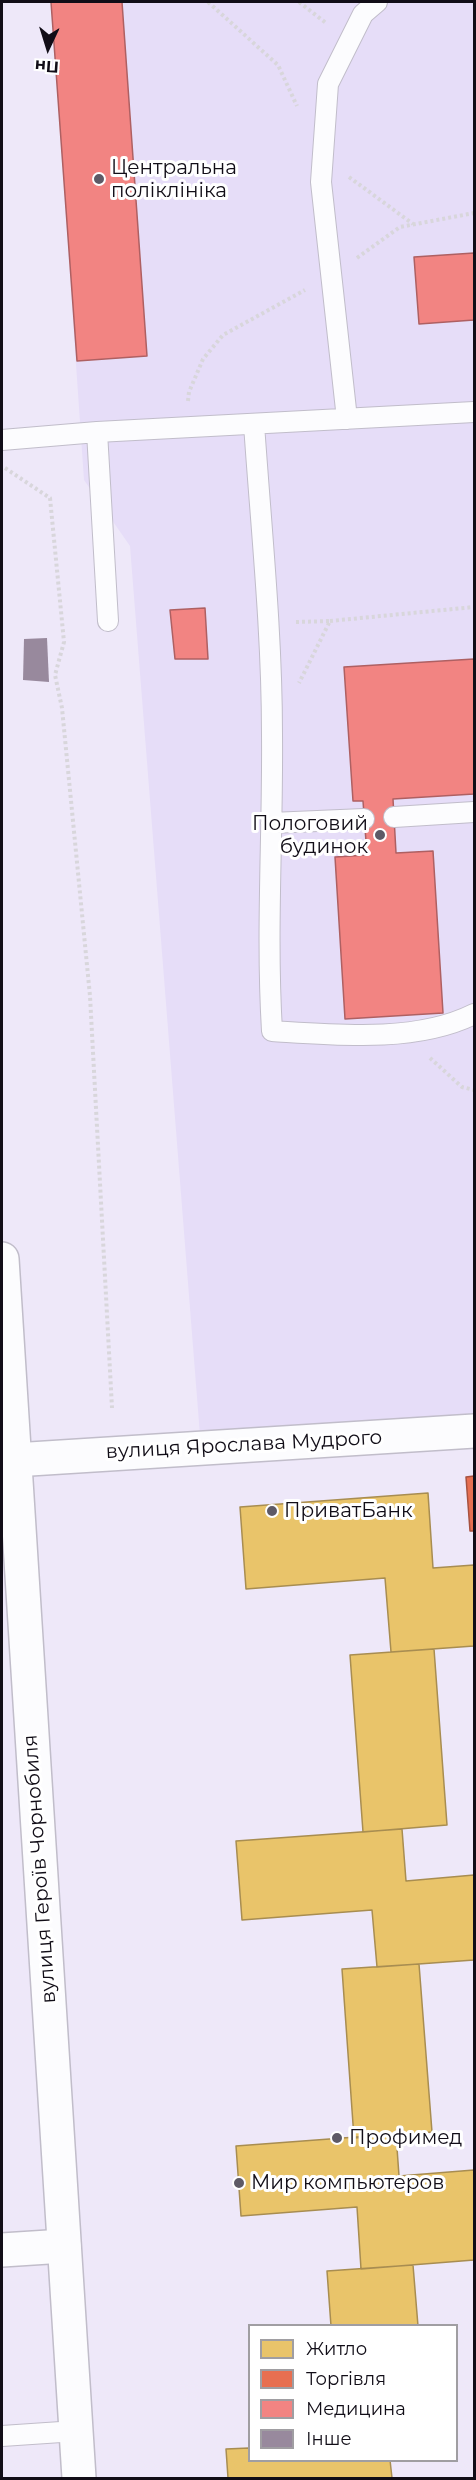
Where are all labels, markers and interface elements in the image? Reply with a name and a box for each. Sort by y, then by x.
north arrow [18,18,78,78]
text: Пн [34,56,59,77]
place label: Центральна поліклініка [111,156,237,203]
marker: Центральна поліклініка [92,172,106,186]
place label: Пологовий будинок [252,812,368,859]
marker: Пологовий будинок [373,828,387,842]
street label: вулиця Ярослава Мудрого [105,1426,383,1464]
place label: ПриватБанк [284,1499,413,1523]
marker: ПриватБанк [265,1504,279,1518]
street label: вулиця Героїв Чорнобиля [19,1734,61,2004]
place label: Профимед [349,2126,462,2150]
marker: Профимед [330,2131,344,2145]
place label: Мир компьютеров [251,2171,444,2195]
marker: Мир компьютеров [232,2176,246,2190]
legend [248,2324,458,2462]
text: Житло [306,2338,367,2360]
text: Торгівля [306,2368,386,2390]
text: Медицина [306,2398,406,2420]
text: Інше [306,2428,352,2450]

